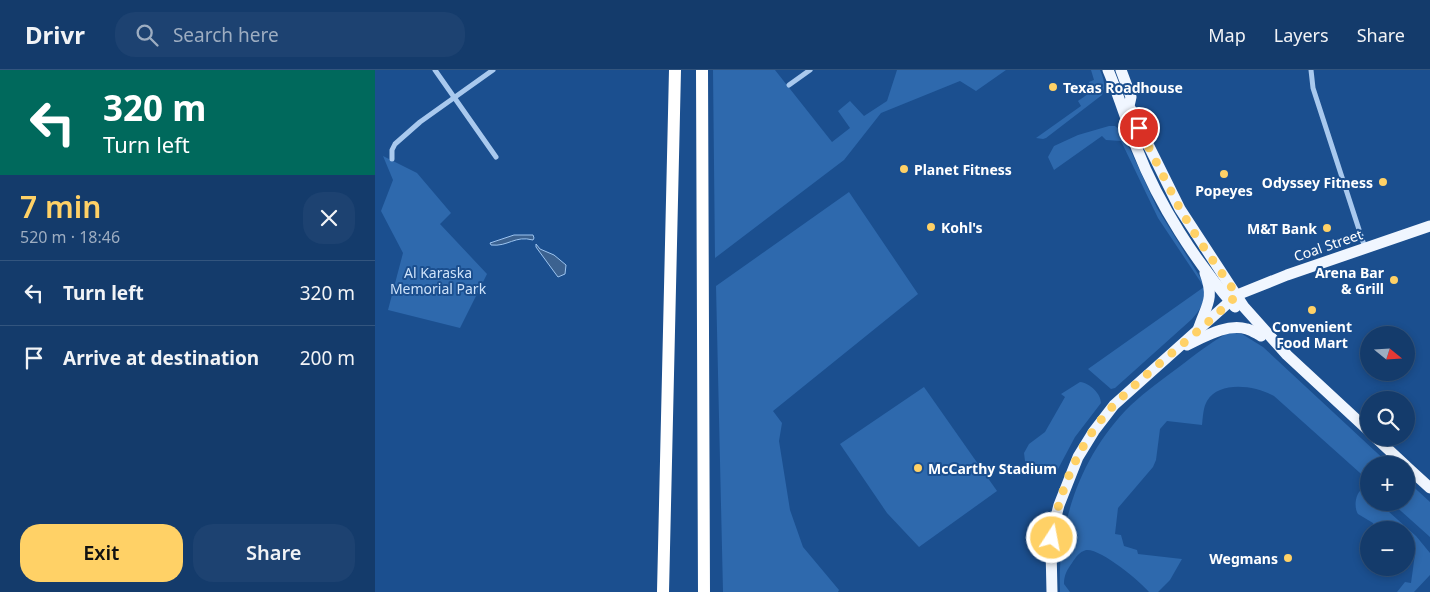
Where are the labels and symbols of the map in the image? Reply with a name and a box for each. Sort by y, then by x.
place label: Texas Roadhouse [1063,78,1183,97]
marker: Texas Roadhouse [1047,81,1059,93]
pin [1118,107,1160,149]
place label: Planet Fitness [914,160,1012,179]
marker: Planet Fitness [898,163,910,175]
marker: Popeyes [1218,168,1230,180]
place label: Odyssey Fitness [1262,173,1373,192]
marker: Odyssey Fitness [1377,176,1389,188]
place label: Popeyes [1195,181,1253,200]
place label: Kohl's [941,218,983,237]
place label: M&T Bank [1247,219,1317,238]
marker: Kohl's [925,221,937,233]
marker: M&T Bank [1321,222,1333,234]
street label: Coal Street [1291,224,1365,266]
park label: Al Karaska Memorial Park [390,263,487,298]
place label: Arena Bar & Grill [1315,263,1385,298]
marker: Arena Bar & Grill [1388,274,1400,286]
marker: Convenient Food Mart [1306,304,1318,316]
place label: Convenient Food Mart [1272,317,1352,352]
north arrow [1360,326,1415,381]
place label: McCarthy Stadium [928,459,1057,478]
marker: McCarthy Stadium [912,462,924,474]
position arrow [1025,511,1077,563]
place label: Wegmans [1209,549,1278,568]
marker: Wegmans [1282,552,1294,564]

